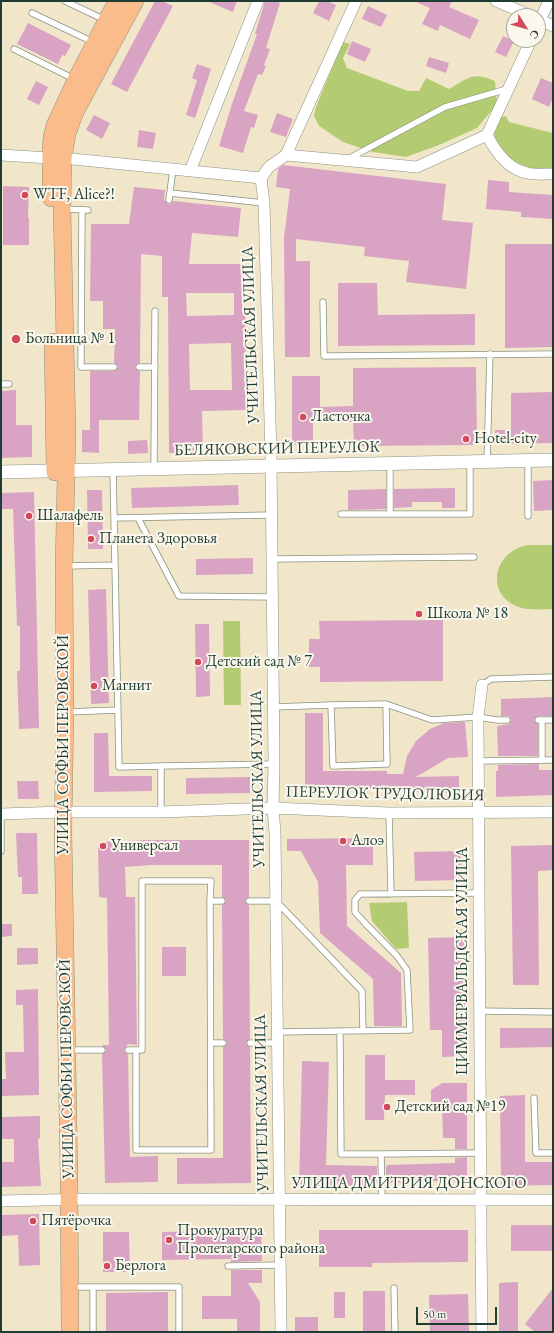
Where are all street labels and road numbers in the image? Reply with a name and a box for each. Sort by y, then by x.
street label: УЧИТЕЛЬСКАЯ УЛИЦА [238,246,264,424]
street label: БЕЛЯКОВСКИЙ ПЕРЕУЛОК [174,438,380,460]
street label: УЛИЦА СОФЬИ ПЕРОВСКОЙ [54,635,74,855]
street label: УЧИТЕЛЬСКАЯ УЛИЦА [247,690,269,868]
street label: ПЕРЕУЛОК ТРУДОЛЮБИЯ [285,783,485,805]
street label: ЦИММЕРВАЛЬДСКАЯ УЛИЦА [453,847,473,1075]
street label: УЛИЦА СОФЬИ ПЕРОВСКОЙ [55,959,79,1179]
street label: УЧИТЕЛЬСКАЯ УЛИЦА [251,1014,273,1192]
street label: УЛИЦА ДМИТРИЯ ДОНСКОГО [292,1174,526,1194]

